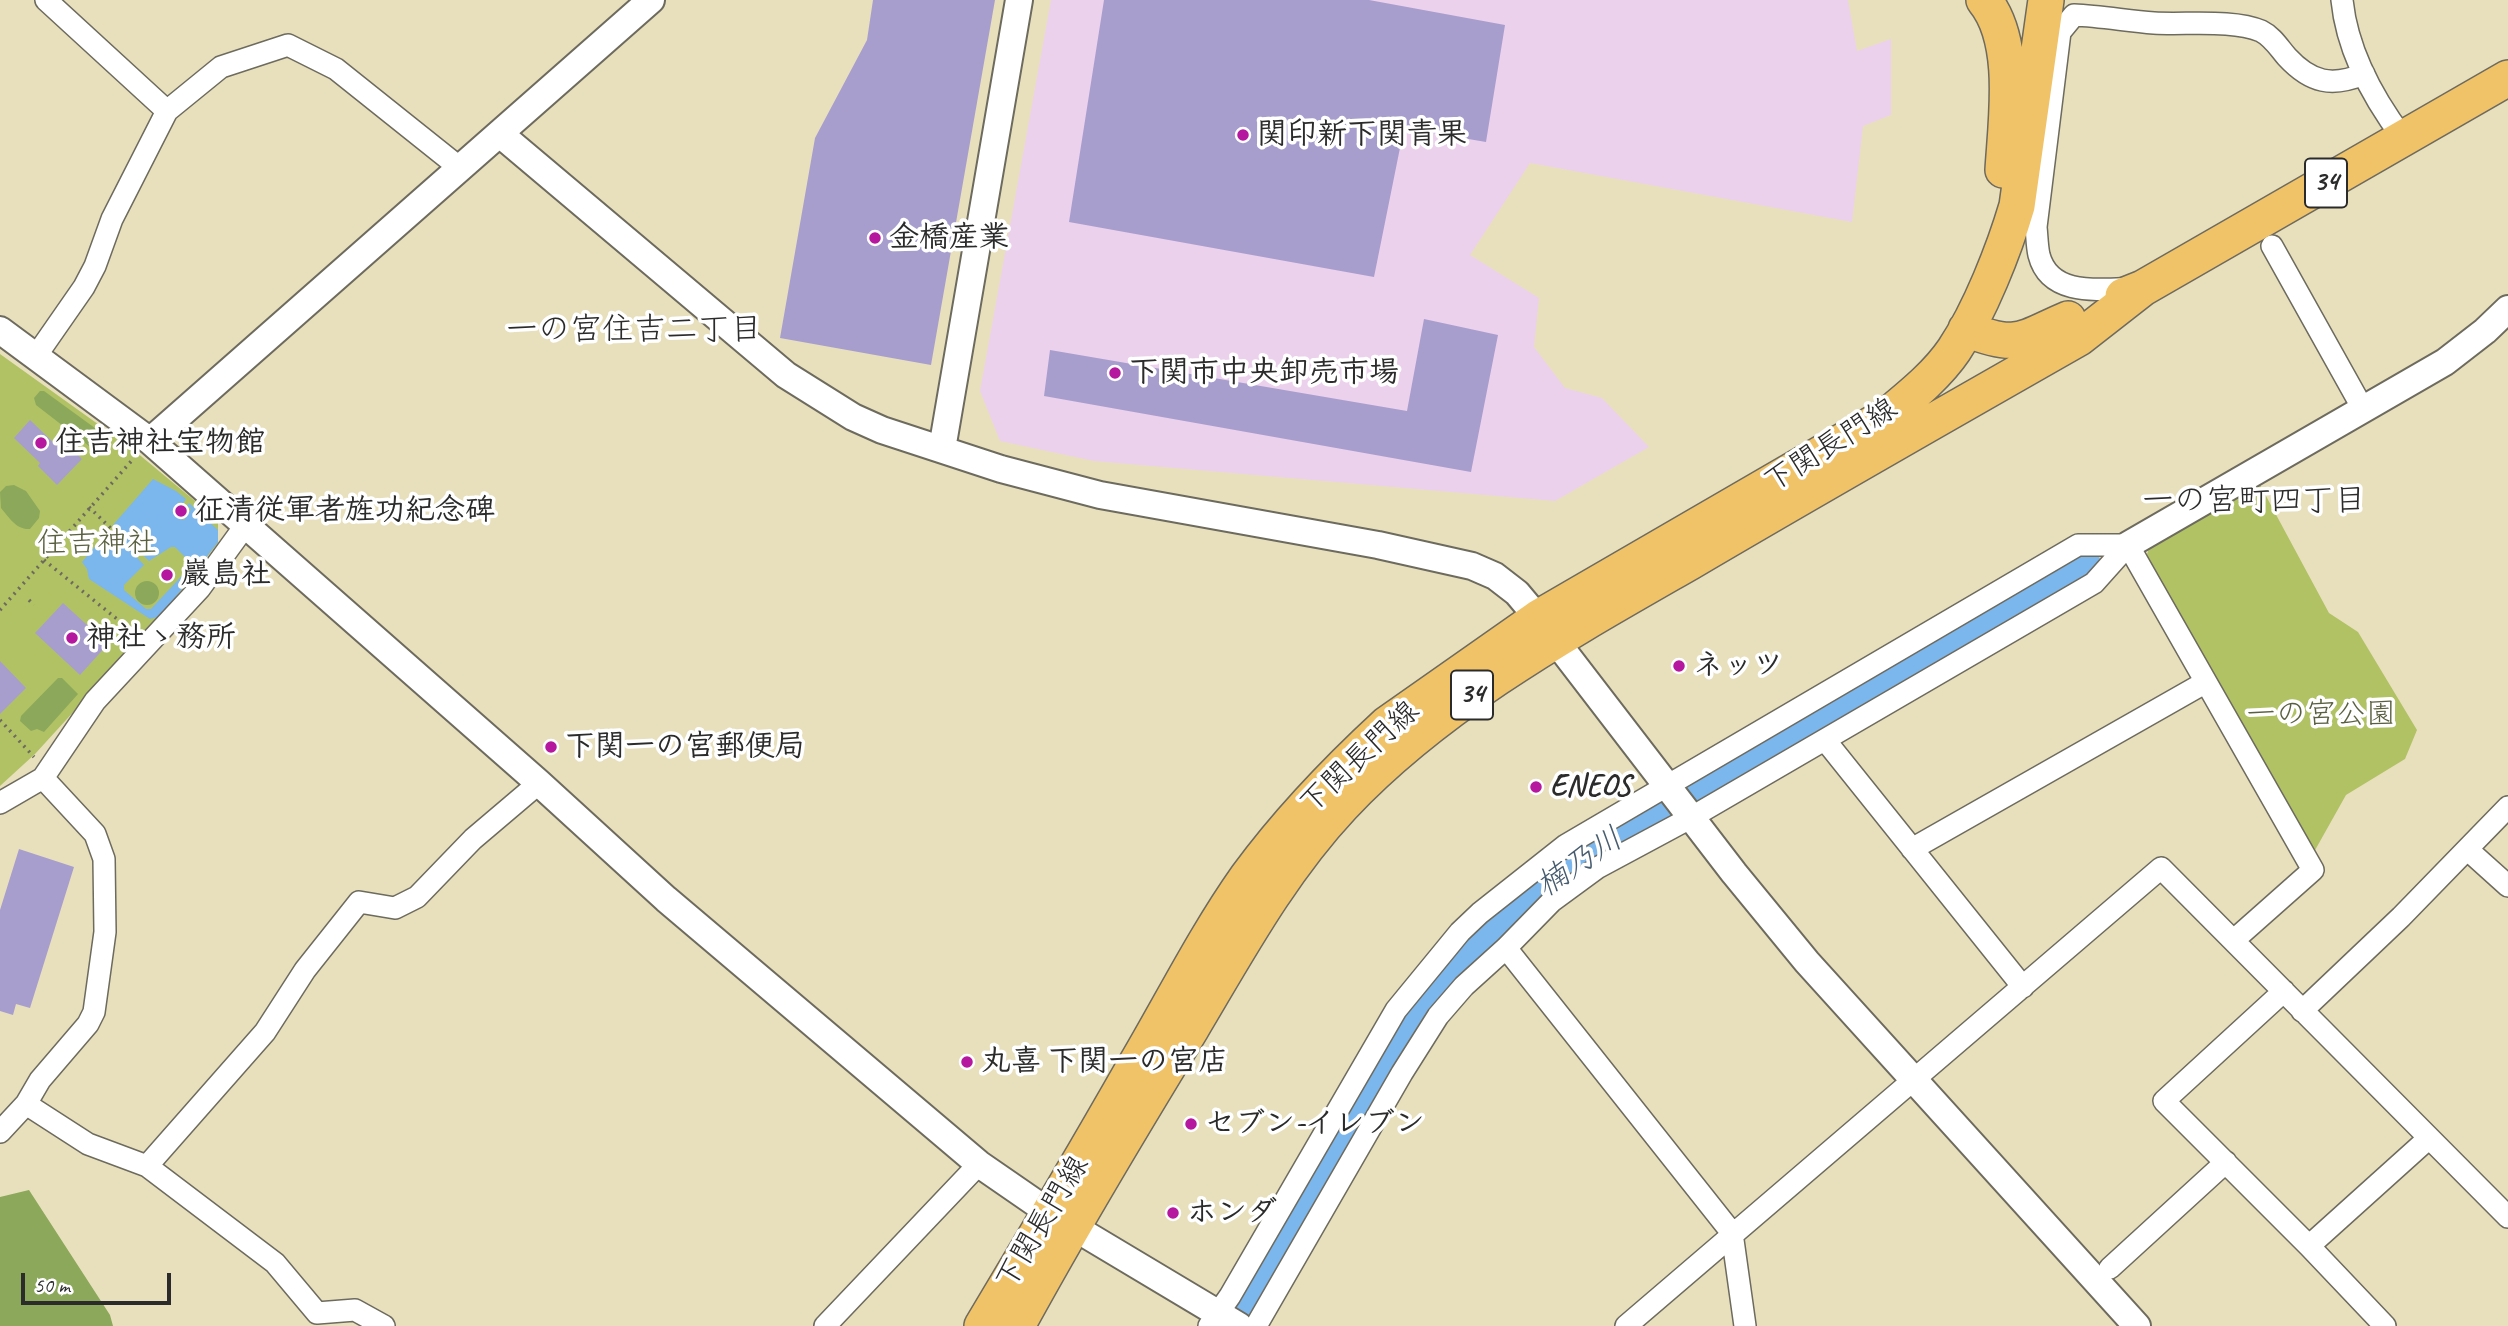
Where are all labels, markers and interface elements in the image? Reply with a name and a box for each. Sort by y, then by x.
place label: 関印新下関青果 [1257,117,1467,153]
marker: 関印新下関青果 [1235,127,1251,143]
road number: 34 [2305,158,2347,208]
place label: 金橋産業 [889,220,1009,256]
marker: 金橋産業 [867,230,883,246]
district label: 一の宮住吉二丁目 [506,312,762,350]
place label: 下関市中央卸売市場 [1129,355,1399,391]
marker: 下関市中央卸売市場 [1107,365,1123,381]
street label: 下関長門線 [1758,391,1904,501]
place label: 住吉神社宝物館 [55,425,265,461]
marker: 住吉神社宝物館 [33,435,49,451]
district label: 一の宮町四丁目 [2142,483,2366,521]
place label: 征清従軍者旌功紀念碑 [195,493,495,529]
marker: 征清従軍者旌功紀念碑 [173,503,189,519]
park label: 住吉神社 [37,526,157,562]
place label: 巖島社 [181,557,271,593]
marker: 巖島社 [159,567,175,583]
place label: 神社ゝ務所 [86,620,236,656]
marker: 神社ゝ務所 [64,630,80,646]
place label: ネッツ [1693,648,1783,684]
marker: ネッツ [1671,658,1687,674]
road number: 34 [1451,670,1493,720]
street label: 下関長門線 [1293,694,1427,822]
park label: 一の宮公園 [2246,697,2396,733]
place label: 下関一の宮郵便局 [565,729,805,765]
marker: 下関一の宮郵便局 [543,739,559,755]
place label: ENEOS [1550,769,1630,805]
marker: ENEOS [1528,779,1544,795]
water label: 楠乃川 [1529,820,1631,906]
place label: 丸喜 下関一の宮店 [981,1044,1228,1080]
marker: 丸喜 下関一の宮店 [959,1054,975,1070]
place label: セブン-イレブン [1205,1106,1425,1142]
marker: セブン-イレブン [1183,1116,1199,1132]
street label: 下関長門線 [989,1149,1097,1297]
place label: ホンダ [1187,1195,1277,1231]
marker: ホンダ [1165,1205,1181,1221]
scale bar [24,1260,175,1304]
text: 50 m [34,1272,70,1298]

